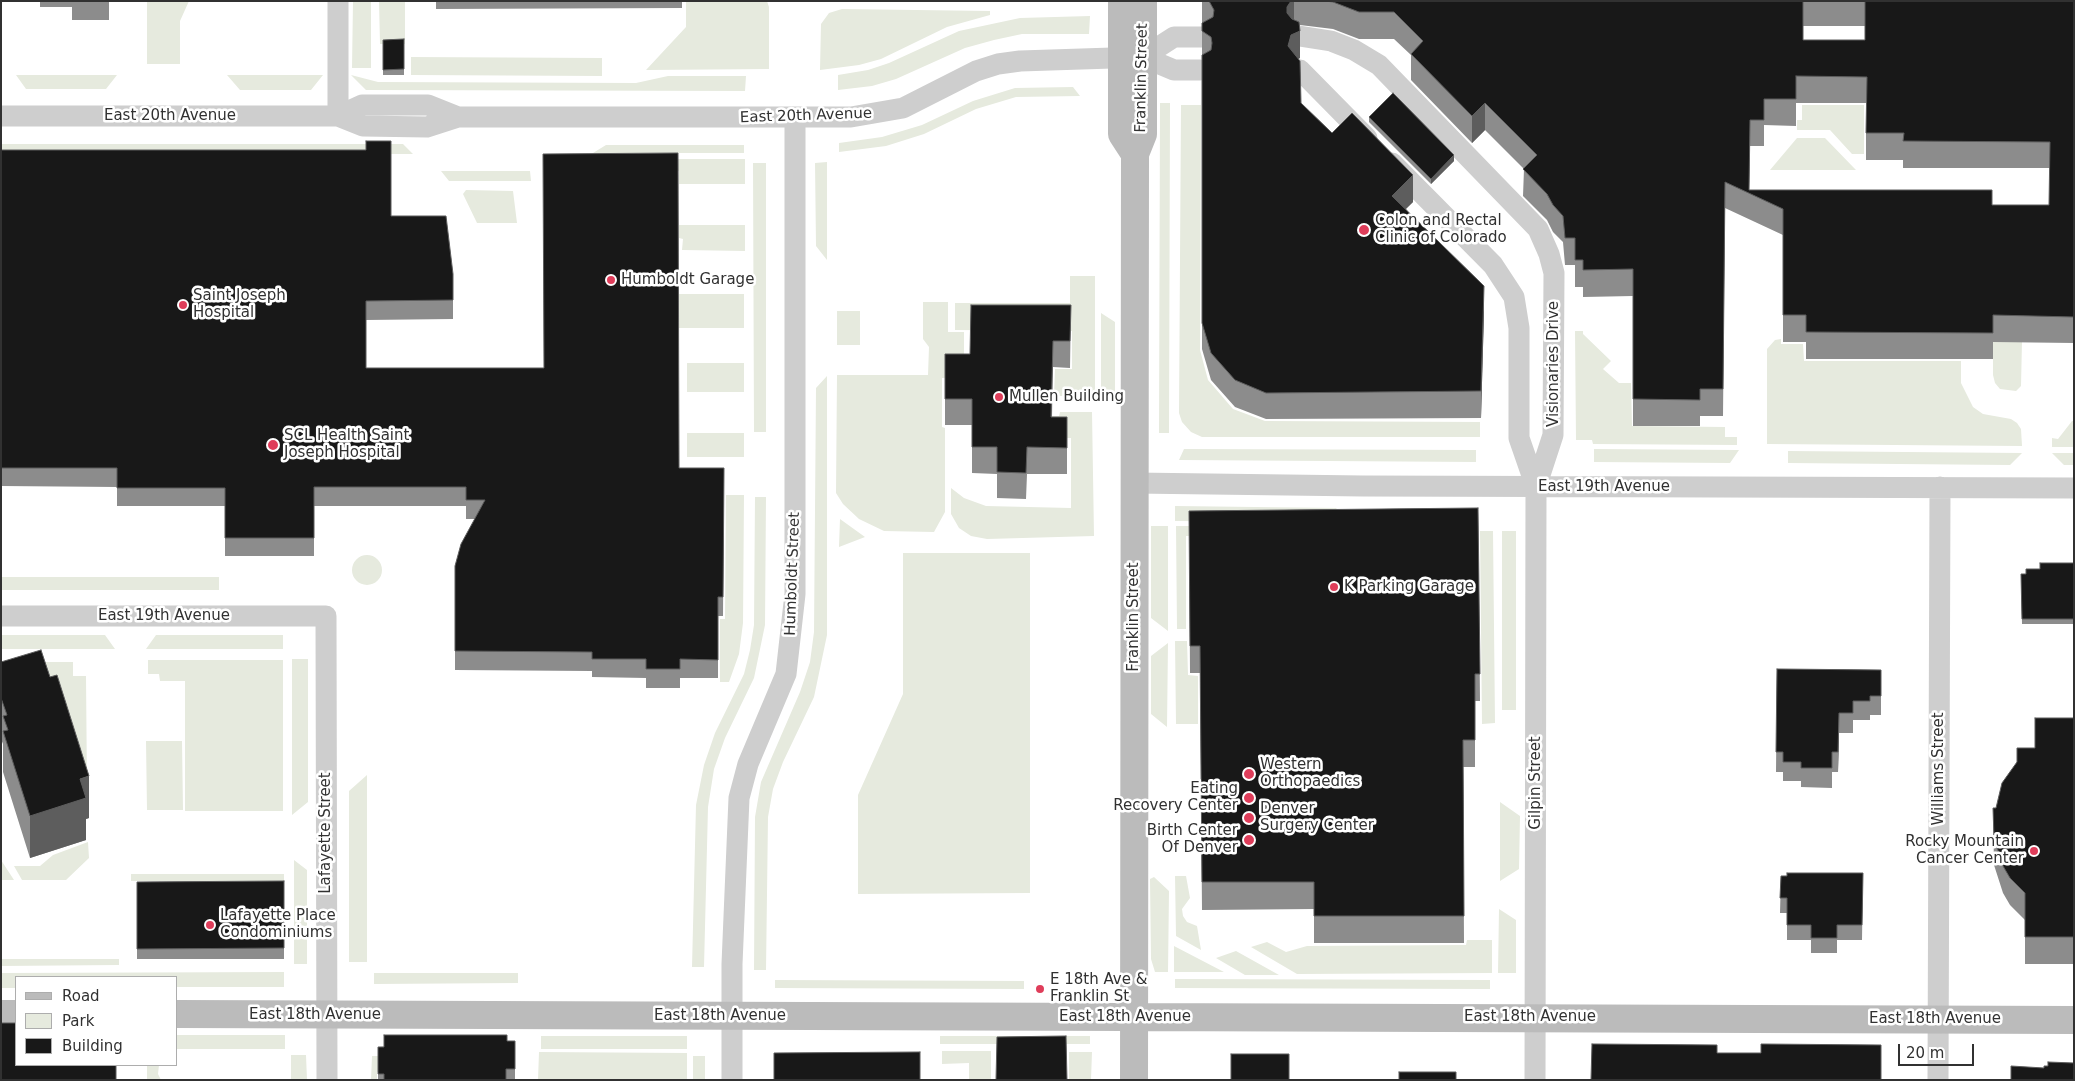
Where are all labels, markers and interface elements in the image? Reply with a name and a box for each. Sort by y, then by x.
street label: Franklin Street [1132,23,1152,133]
street label: East 20th Avenue [740,105,872,127]
street label: East 20th Avenue [104,107,236,125]
place label: Colon and Rectal Clinic of Colorado [1375,212,1507,247]
marker: Colon and Rectal Clinic of Colorado [1357,223,1371,237]
place label: Humboldt Garage [621,271,754,289]
marker: Humboldt Garage [605,274,617,286]
place label: Saint Joseph Hospital [193,287,286,322]
marker: Saint Joseph Hospital [177,299,189,311]
street label: Visionaries Drive [1545,301,1563,427]
place label: Mullen Building [1009,388,1124,406]
marker: Mullen Building [993,391,1005,403]
place label: SCL Health Saint Joseph Hospital [284,427,409,462]
marker: SCL Health Saint Joseph Hospital [266,438,280,452]
street label: East 19th Avenue [1538,478,1670,496]
street label: Humboldt Street [782,512,804,636]
street label: Franklin Street [1125,562,1143,672]
place label: K Parking Garage [1344,578,1474,596]
marker: K Parking Garage [1328,581,1340,593]
street label: East 19th Avenue [98,607,230,625]
street label: Williams Street [1930,712,1948,826]
street label: Gilpin Street [1527,736,1545,830]
place label: Western Orthopaedics [1260,756,1360,791]
marker: Western Orthopaedics [1242,767,1256,781]
street label: Lafayette Street [317,772,335,894]
place label: Eating Recovery Center [1113,780,1238,815]
marker: Eating Recovery Center [1242,791,1256,805]
place label: Denver Surgery Center [1260,800,1374,835]
marker: Denver Surgery Center [1242,811,1256,825]
place label: Birth Center Of Denver [1147,822,1238,857]
marker: Birth Center Of Denver [1242,833,1256,847]
place label: Rocky Mountain Cancer Center [1905,833,2024,868]
marker: Rocky Mountain Cancer Center [2028,845,2040,857]
place label: Lafayette Place Condominiums [220,907,336,942]
marker: Lafayette Place Condominiums [204,919,216,931]
place label: E 18th Ave & Franklin St [1050,971,1147,1006]
legend [15,976,178,1066]
marker: E 18th Ave & Franklin St [1034,983,1046,995]
text: Road [62,987,100,1005]
street label: East 18th Avenue [249,1006,381,1024]
street label: East 18th Avenue [654,1007,786,1025]
street label: East 18th Avenue [1059,1008,1191,1026]
street label: East 18th Avenue [1464,1008,1596,1026]
street label: East 18th Avenue [1869,1010,2001,1028]
text: Park [62,1012,94,1030]
scale bar [1900,1034,1976,1066]
text: Building [62,1037,123,1055]
text: 20 m [1906,1044,1944,1062]

